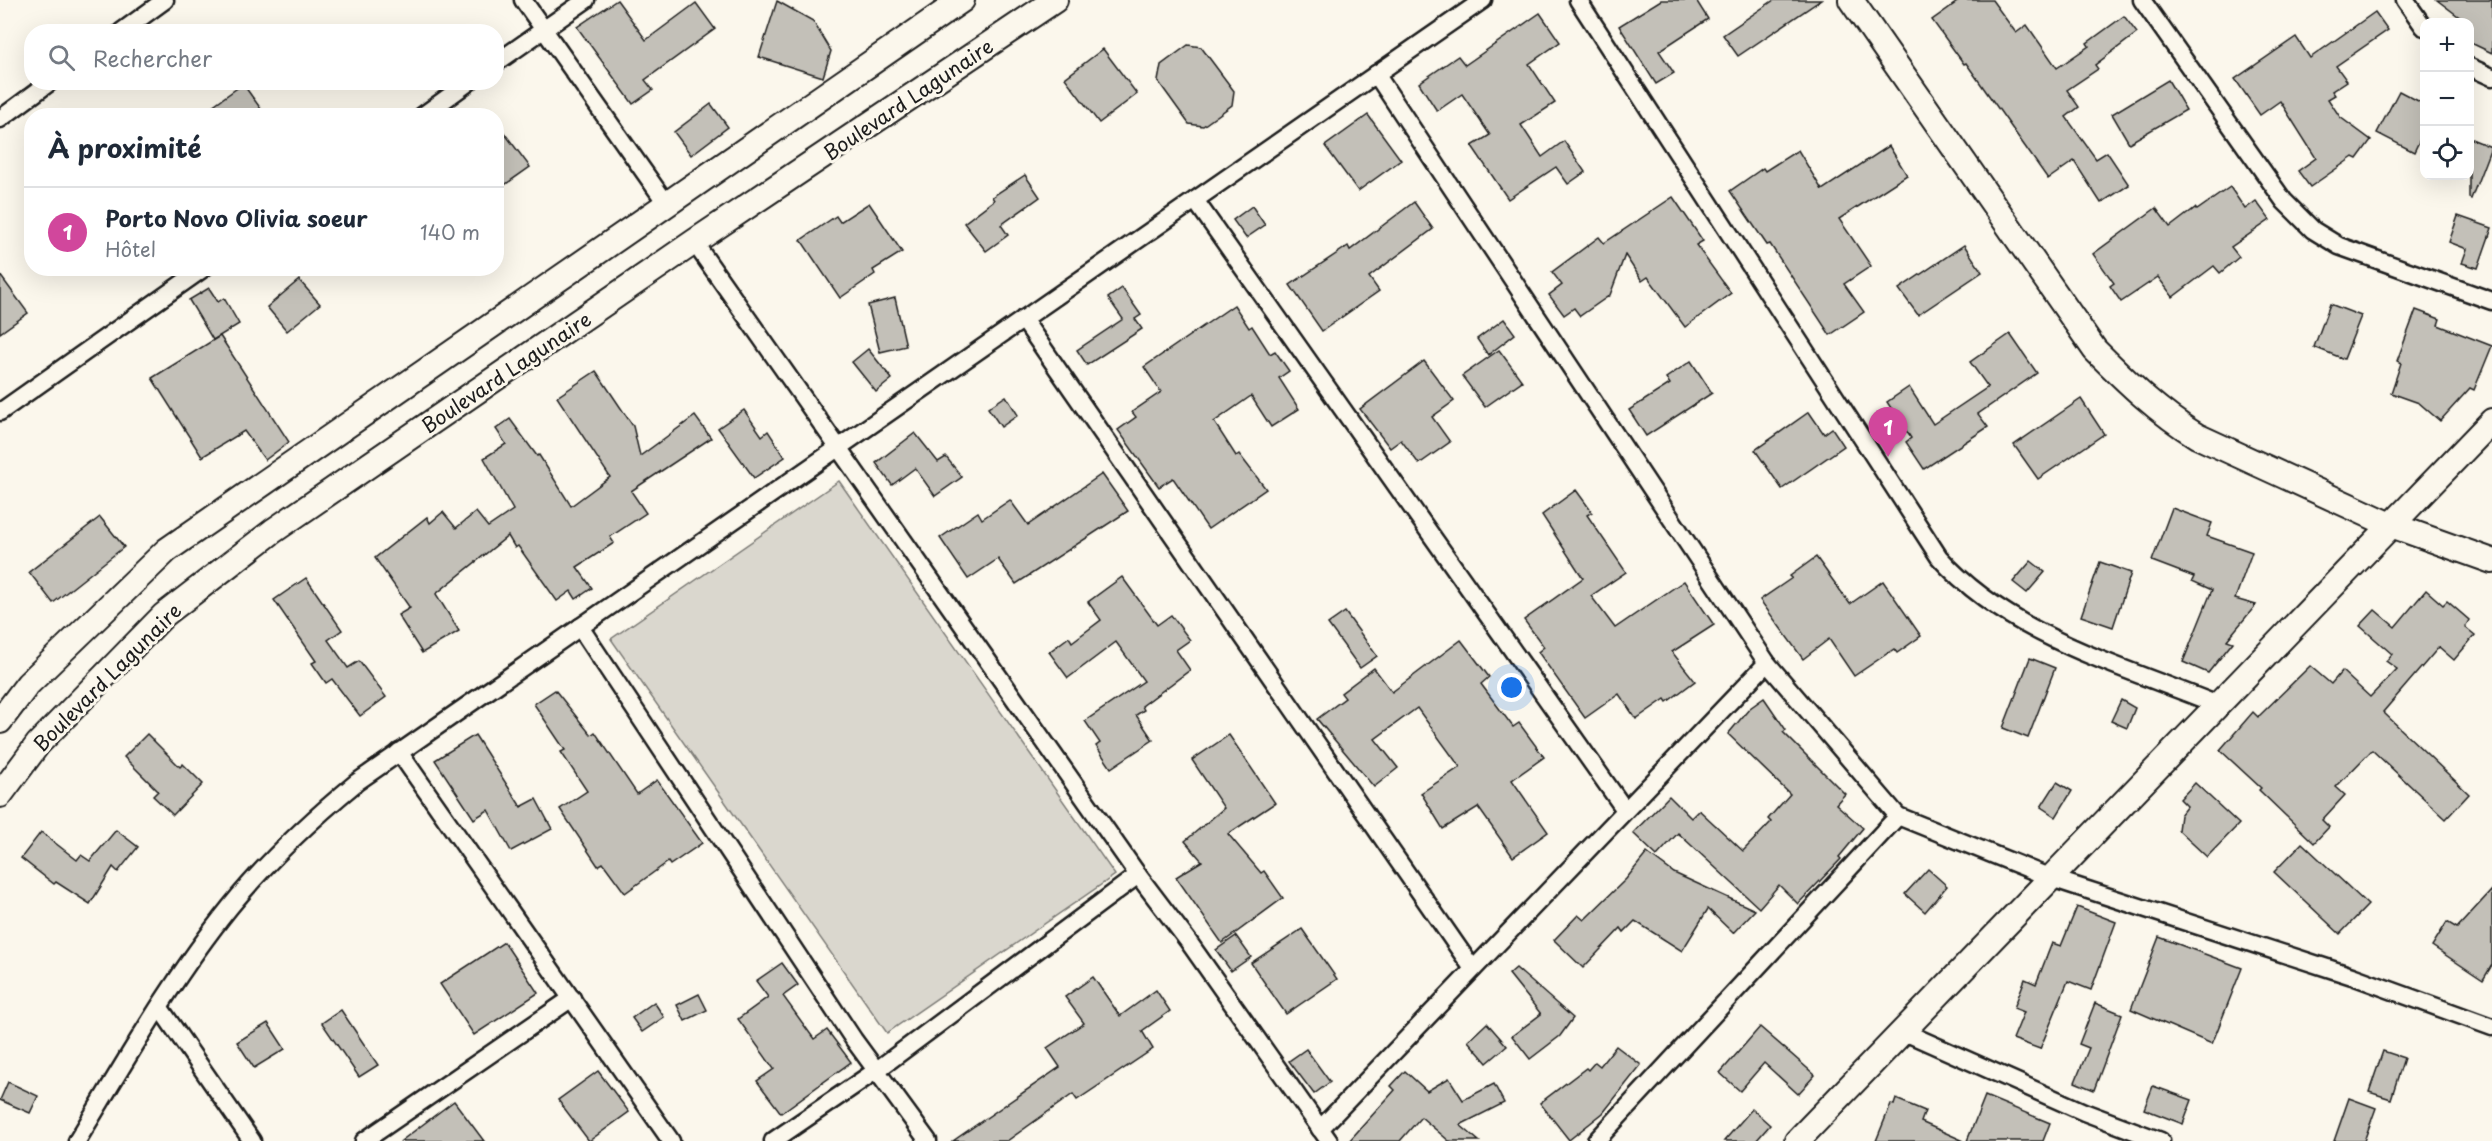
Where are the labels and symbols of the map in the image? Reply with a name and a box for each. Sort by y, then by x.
street label: Boulevard Lagunaire [817,31,999,167]
street label: Boulevard Lagunaire [415,304,597,440]
pin: 1 [1868,408,1908,457]
street label: Boulevard Lagunaire [26,596,188,758]
your location [1497,673,1526,702]

